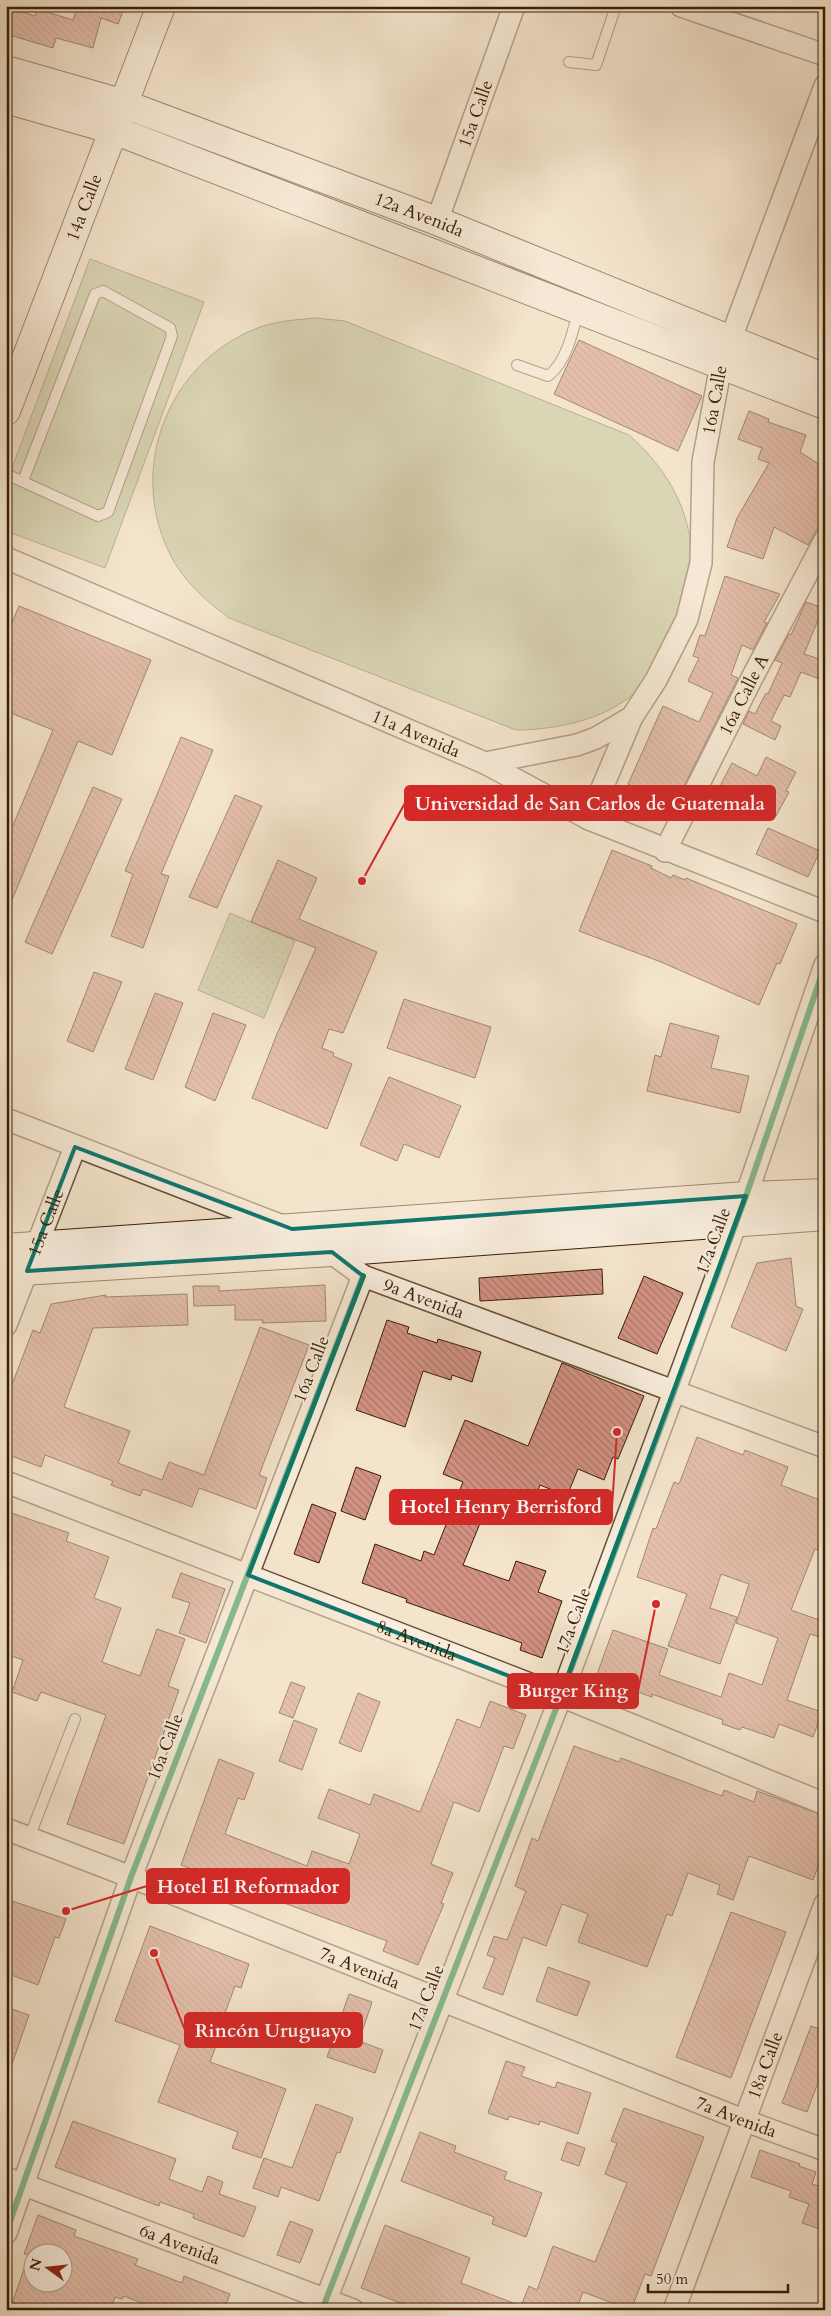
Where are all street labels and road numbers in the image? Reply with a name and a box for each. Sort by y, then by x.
street label: 15a Calle [452,77,499,151]
street label: 14a Calle [60,170,109,245]
street label: 12a Avenida [371,187,468,244]
street label: 16a Calle [696,363,734,437]
street label: 16a Calle A [713,650,775,740]
street label: 11a Avenida [368,704,464,764]
street label: 15a Calle [22,1185,71,1260]
street label: 17a Calle [690,1204,737,1278]
street label: 9a Avenida [380,1273,468,1325]
street label: 16a Calle [287,1332,336,1406]
street label: 17a Calle [550,1584,597,1658]
street label: 8a Avenida [372,1614,461,1668]
street label: 16a Calle [141,1710,190,1784]
street label: 7a Avenida [316,1941,404,1996]
street label: 17a Calle [402,1961,451,2035]
street label: 18a Calle [742,2028,789,2103]
street label: 7a Avenida [692,2091,780,2144]
street label: 6a Avenida [136,2218,224,2271]

